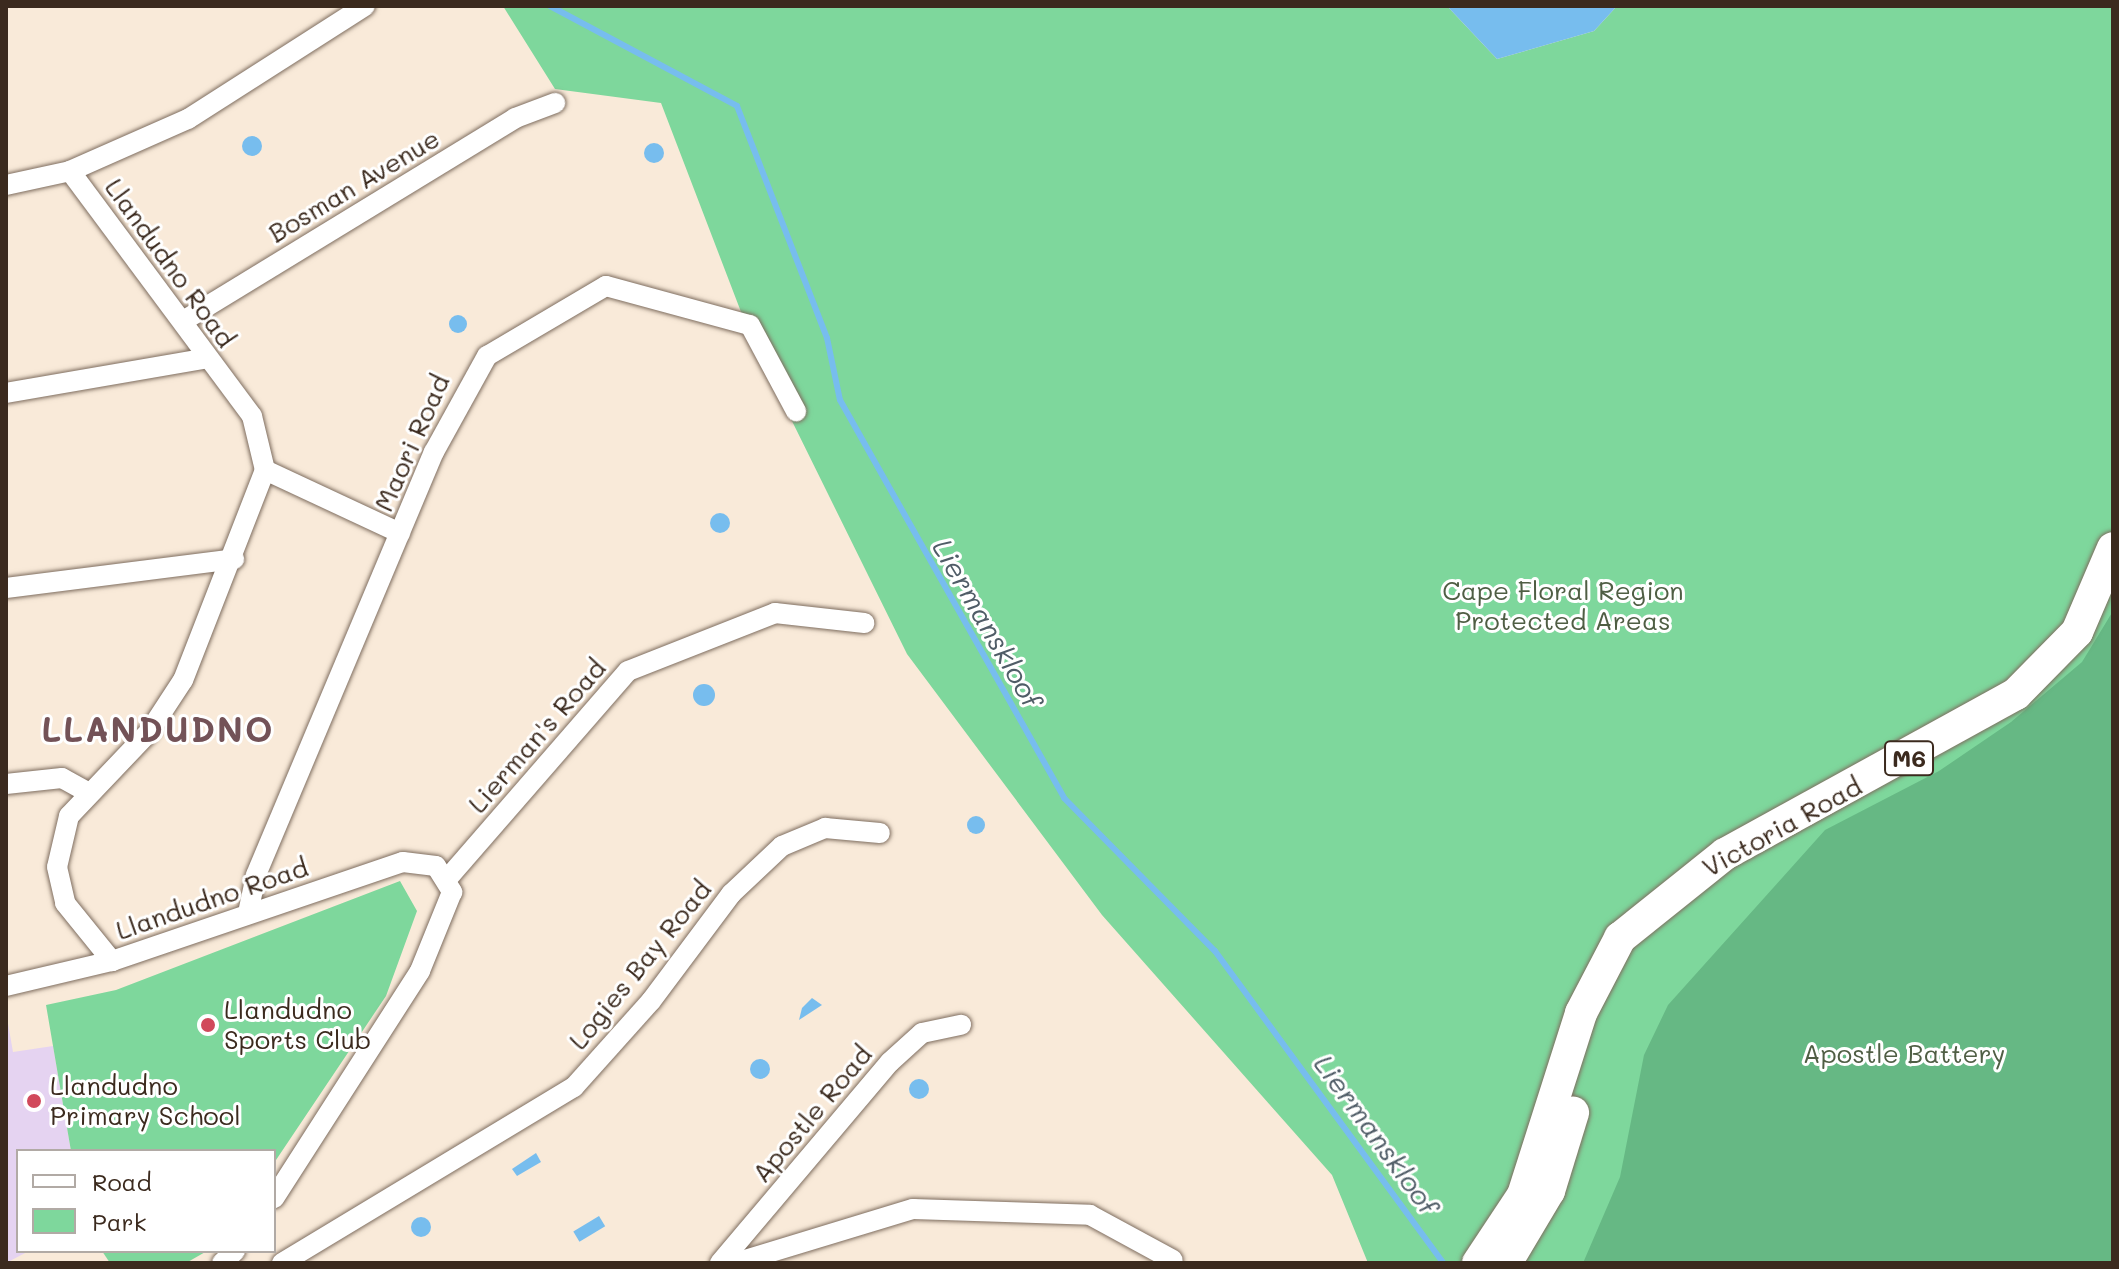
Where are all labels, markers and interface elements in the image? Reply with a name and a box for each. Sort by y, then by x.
street label: Bosman Avenue [263,123,445,249]
street label: Llandudno Road [98,173,242,353]
street label: Maori Road [368,370,456,516]
water label: Liermanskloof [926,533,1050,713]
park label: Cape Floral Region Protected Areas [1442,575,1684,636]
street label: Lierman's Road [462,653,612,819]
district label: LLANDUDNO [41,709,275,749]
road number: M6 [1883,738,1935,778]
street label: Victoria Road [1697,770,1867,884]
street label: Llandudno Road [112,852,312,946]
street label: Logies Bay Road [562,874,718,1056]
place label: Llandudno Sports Club [224,994,371,1056]
marker: Llandudno Sports Club [199,1016,217,1034]
park label: Apostle Battery [1803,1038,2005,1070]
street label: Apostle Road [746,1039,878,1189]
water label: Liermanskloof [1308,1047,1446,1221]
place label: Llandudno Primary School [50,1070,241,1132]
marker: Llandudno Primary School [25,1092,43,1110]
legend [16,1149,276,1253]
text: Road [92,1166,152,1197]
text: Park [92,1206,146,1237]

